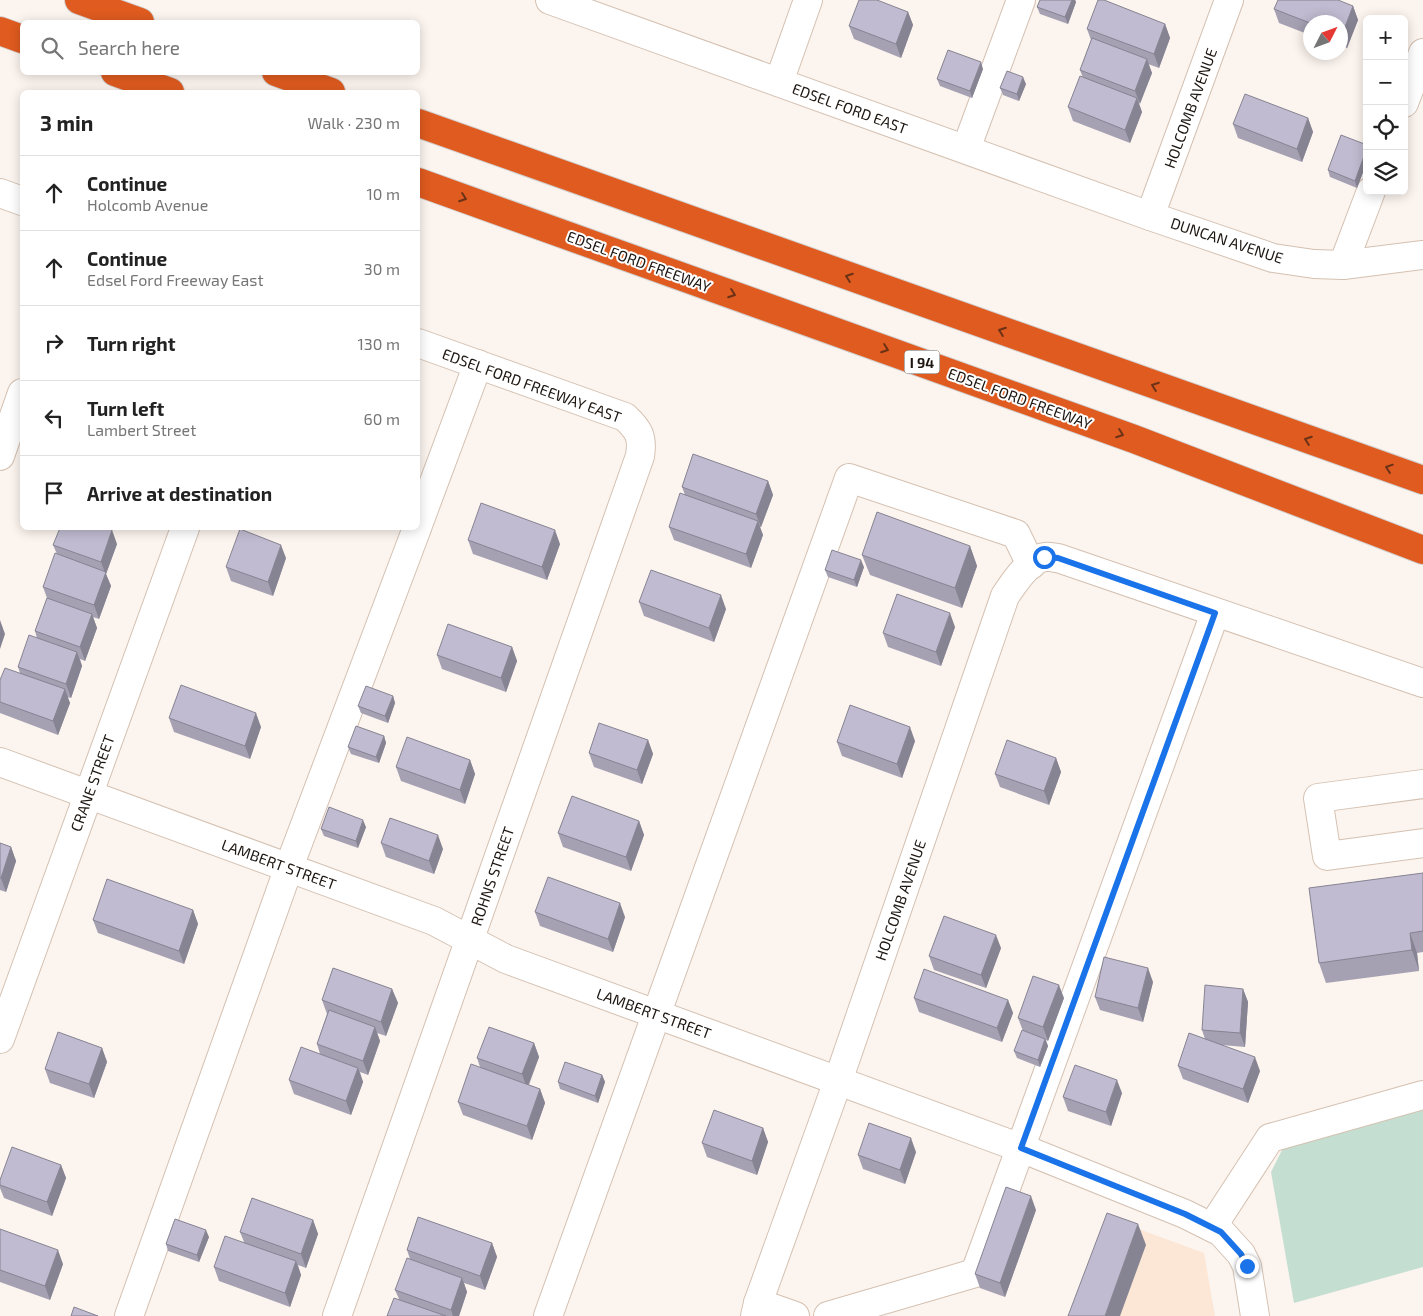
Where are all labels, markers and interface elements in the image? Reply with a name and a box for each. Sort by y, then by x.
north arrow [1303,15,1348,60]
map controls [1363,15,1408,195]
button: + [1363,15,1408,60]
search box [20,20,420,75]
icon: search [38,34,66,62]
text: Search here [78,36,180,59]
street label: HOLCOMB AVENUE [1160,45,1220,171]
button: − [1363,60,1408,105]
street label: EDSEL FORD EAST [790,79,910,137]
button: locate [1363,105,1408,150]
text: 3 min [40,110,93,135]
text: Walk · 230 m [307,113,400,132]
button: layers [1363,150,1408,195]
text: Continue [87,172,167,195]
icon: ahead [40,179,68,207]
text: 10 m [366,184,400,203]
one-way arrow [459,192,467,202]
text: Holcomb Avenue [87,195,208,214]
street label: DUNCAN AVENUE [1168,213,1286,267]
street label: EDSEL FORD FREEWAY [565,227,714,296]
text: Continue [87,247,167,270]
icon: ahead [40,254,68,282]
text: 30 m [364,259,400,278]
text: Edsel Ford Freeway East [87,270,264,289]
one-way arrow [845,273,854,283]
one-way arrow [727,288,735,298]
one-way arrow [998,327,1007,337]
icon: right [40,329,68,357]
text: Turn right [87,332,175,355]
text: 130 m [358,334,400,353]
one-way arrow [880,343,888,353]
street label: EDSEL FORD FREEWAY EAST [440,344,624,426]
road number: I 94 [904,351,940,374]
street label: EDSEL FORD FREEWAY [946,364,1095,433]
one-way arrow [1151,382,1160,392]
text: Turn left [87,397,164,420]
icon: left [40,404,68,432]
text: 60 m [364,409,400,428]
text: Lambert Street [87,420,196,439]
one-way arrow [1115,428,1124,438]
one-way arrow [1304,436,1313,446]
one-way arrow [1385,464,1393,474]
icon: arrive [40,479,68,507]
text: Arrive at destination [87,482,272,505]
route start [1033,546,1056,569]
street label: CRANE STREET [66,732,118,834]
street label: ROHNS STREET [467,824,517,928]
street label: LAMBERT STREET [219,835,339,893]
street label: HOLCOMB AVENUE [871,837,929,963]
street label: LAMBERT STREET [594,984,714,1042]
route end [1236,1255,1259,1278]

